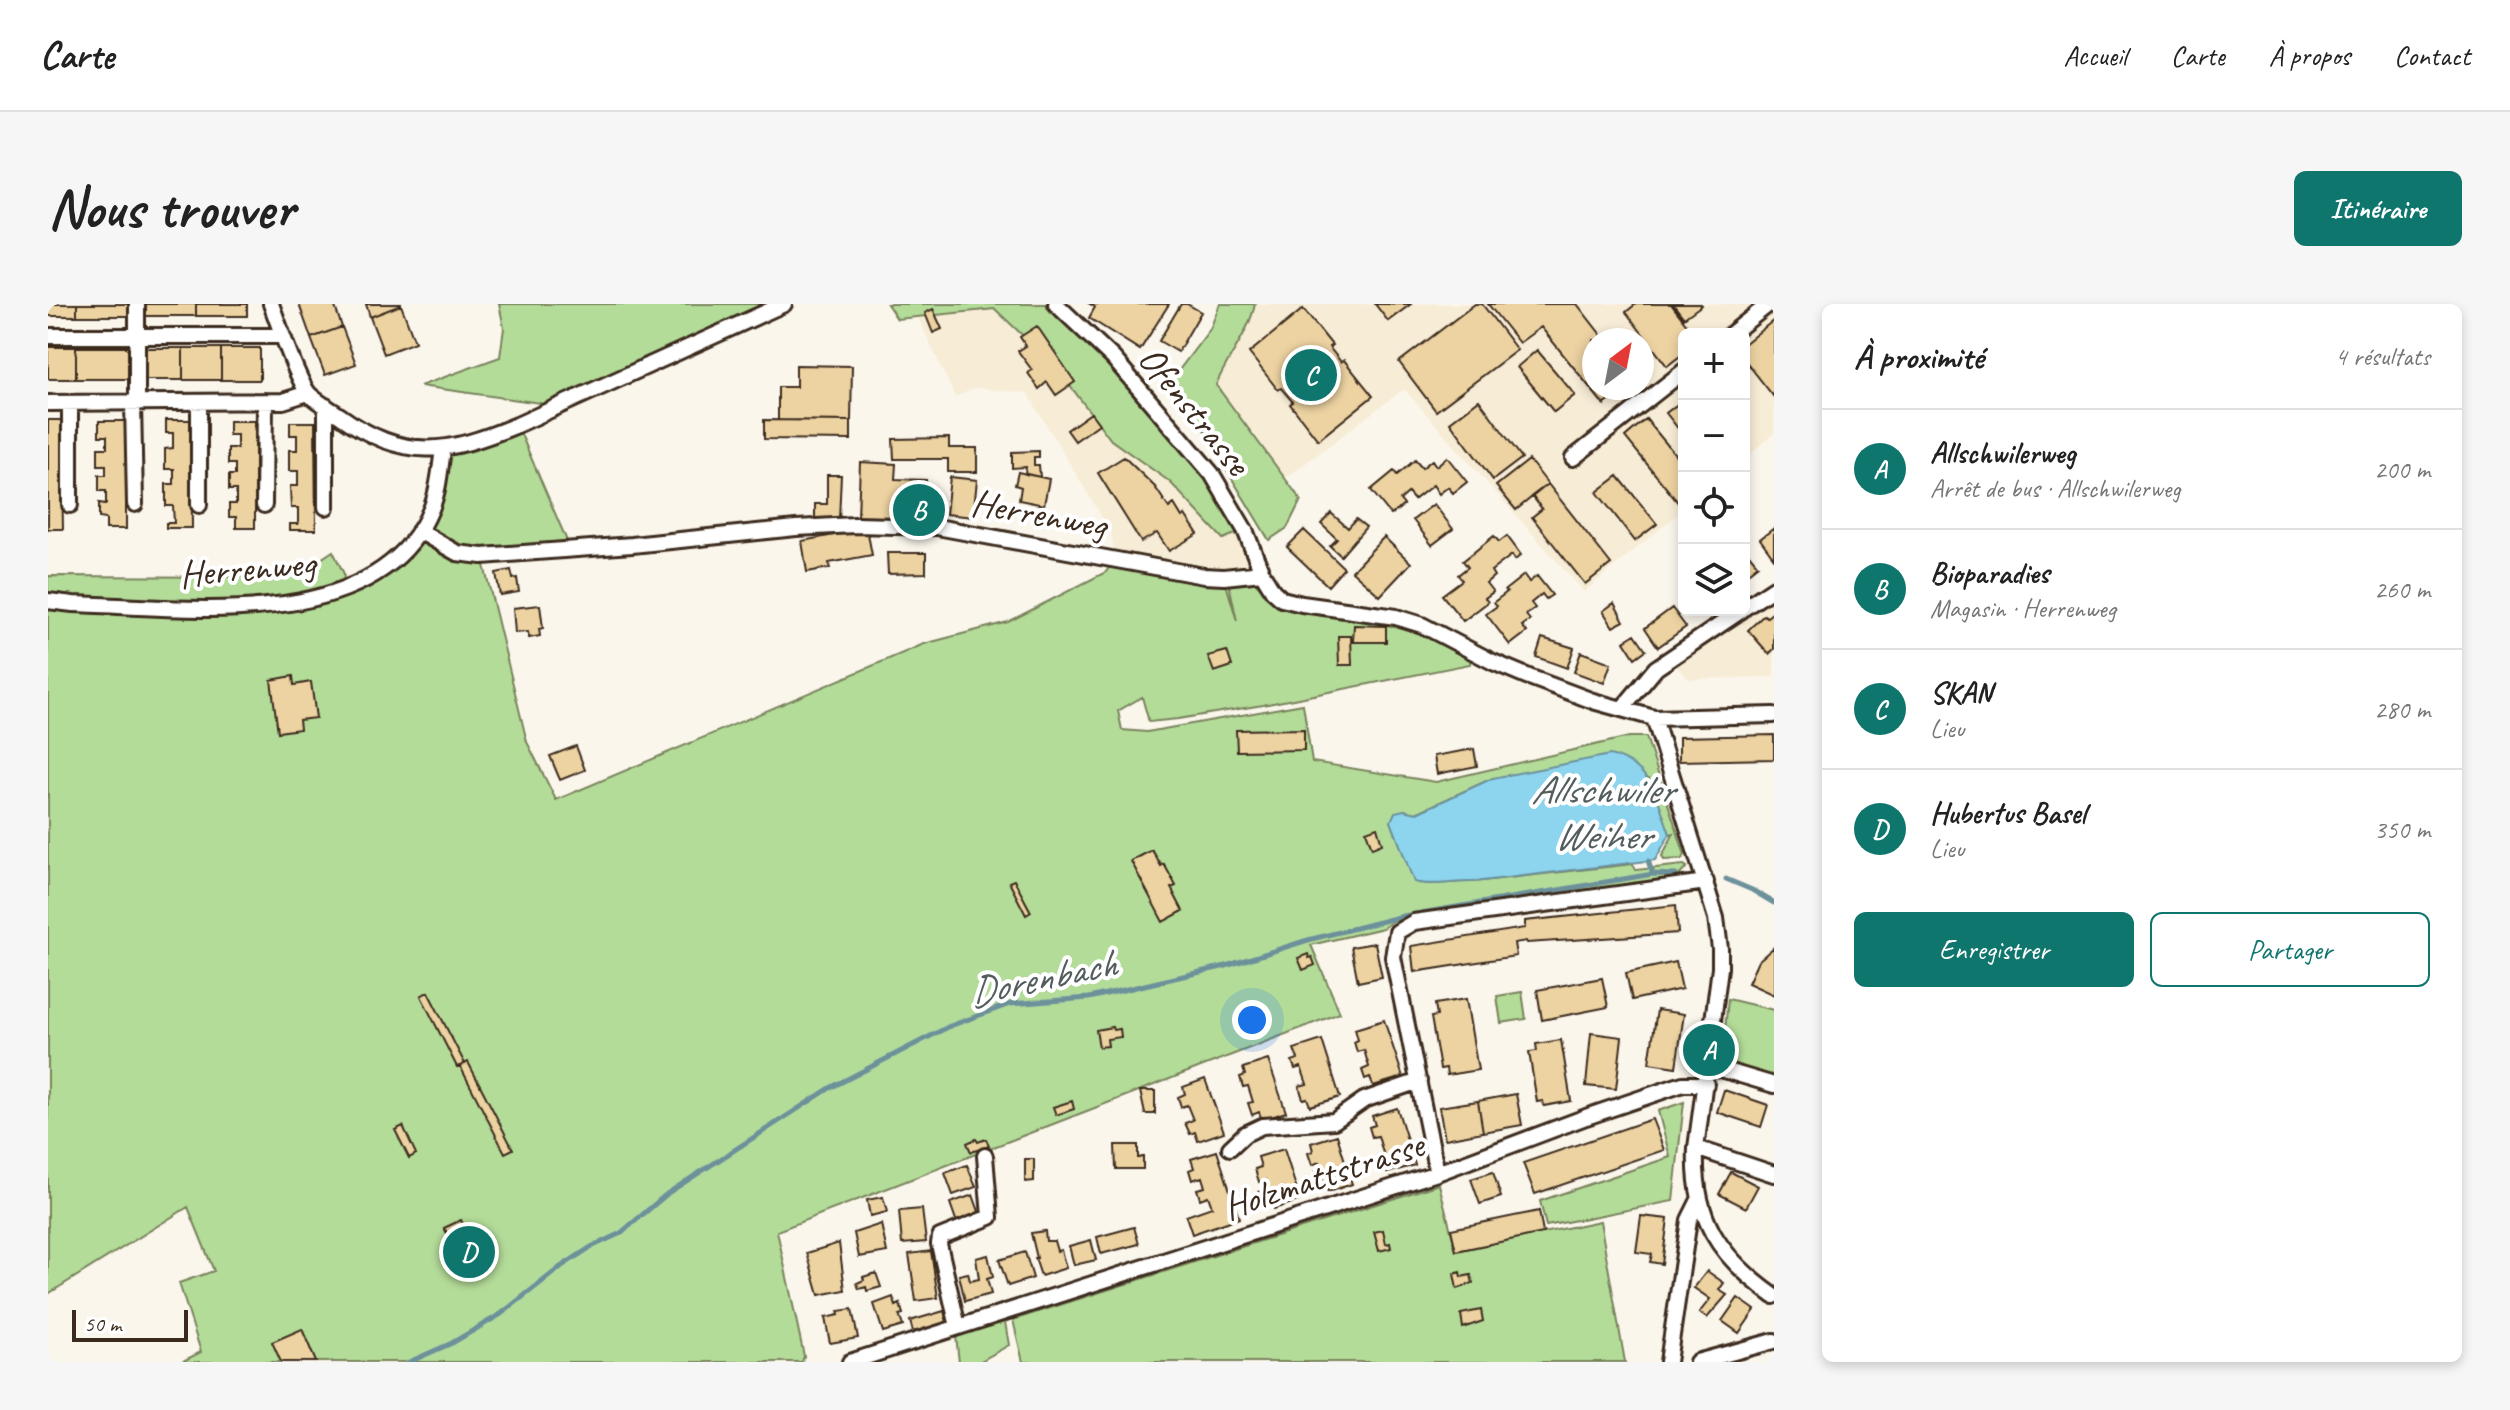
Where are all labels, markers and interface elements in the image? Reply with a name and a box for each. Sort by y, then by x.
text: Carte [40,32,114,79]
text: Accueil [2064,38,2127,73]
text: Carte [2171,38,2225,73]
text: À propos [2269,38,2350,73]
text: Contact [2394,38,2470,73]
button: Itinéraire [2294,171,2462,246]
text: Nous trouver [48,173,294,244]
north arrow [1582,328,1654,400]
map controls [1678,328,1750,616]
button: + [1678,328,1750,400]
text: À proximité [1854,335,1983,378]
street label: Ofenstrasse [1128,336,1263,487]
text: 4 résultats [2335,340,2430,373]
pin: C [1285,345,1337,405]
button: − [1678,400,1750,472]
text: Allschwilerweg [1930,434,2075,472]
text: A [1873,453,1887,486]
text: 200 m [2374,453,2430,486]
button: locate [1678,472,1750,544]
text: Arrêt de bus · Allschwilerweg [1930,472,2180,505]
street label: Herrenweg [968,479,1112,549]
pin: B [893,480,945,540]
street label: Herrenweg [177,539,319,598]
button: layers [1678,544,1750,616]
text: Bioparadies [1930,554,2049,592]
text: B [1873,573,1887,606]
text: 260 m [2374,573,2430,606]
text: Magasin · Herrenweg [1930,592,2116,625]
text: SKAN [1930,674,1993,712]
text: C [1874,693,1886,726]
text: 280 m [2374,693,2430,726]
text: Lieu [1930,712,1964,745]
water label: Allschwiler Weiher [1531,765,1679,861]
text: Hubertus Basel [1930,794,2086,832]
text: D [1872,813,1888,846]
text: 350 m [2374,813,2430,846]
text: Lieu [1930,832,1964,865]
button: Enregistrer [1854,912,2134,987]
button: Partager [2150,912,2430,987]
water label: Dorenbach [964,937,1123,1018]
your location [1232,1000,1272,1040]
pin: A [1683,1020,1735,1080]
street label: Holzmattstrasse [1217,1120,1432,1230]
pin: D [443,1222,495,1282]
scale bar [72,1306,188,1342]
text: 50 m [84,1310,121,1338]

